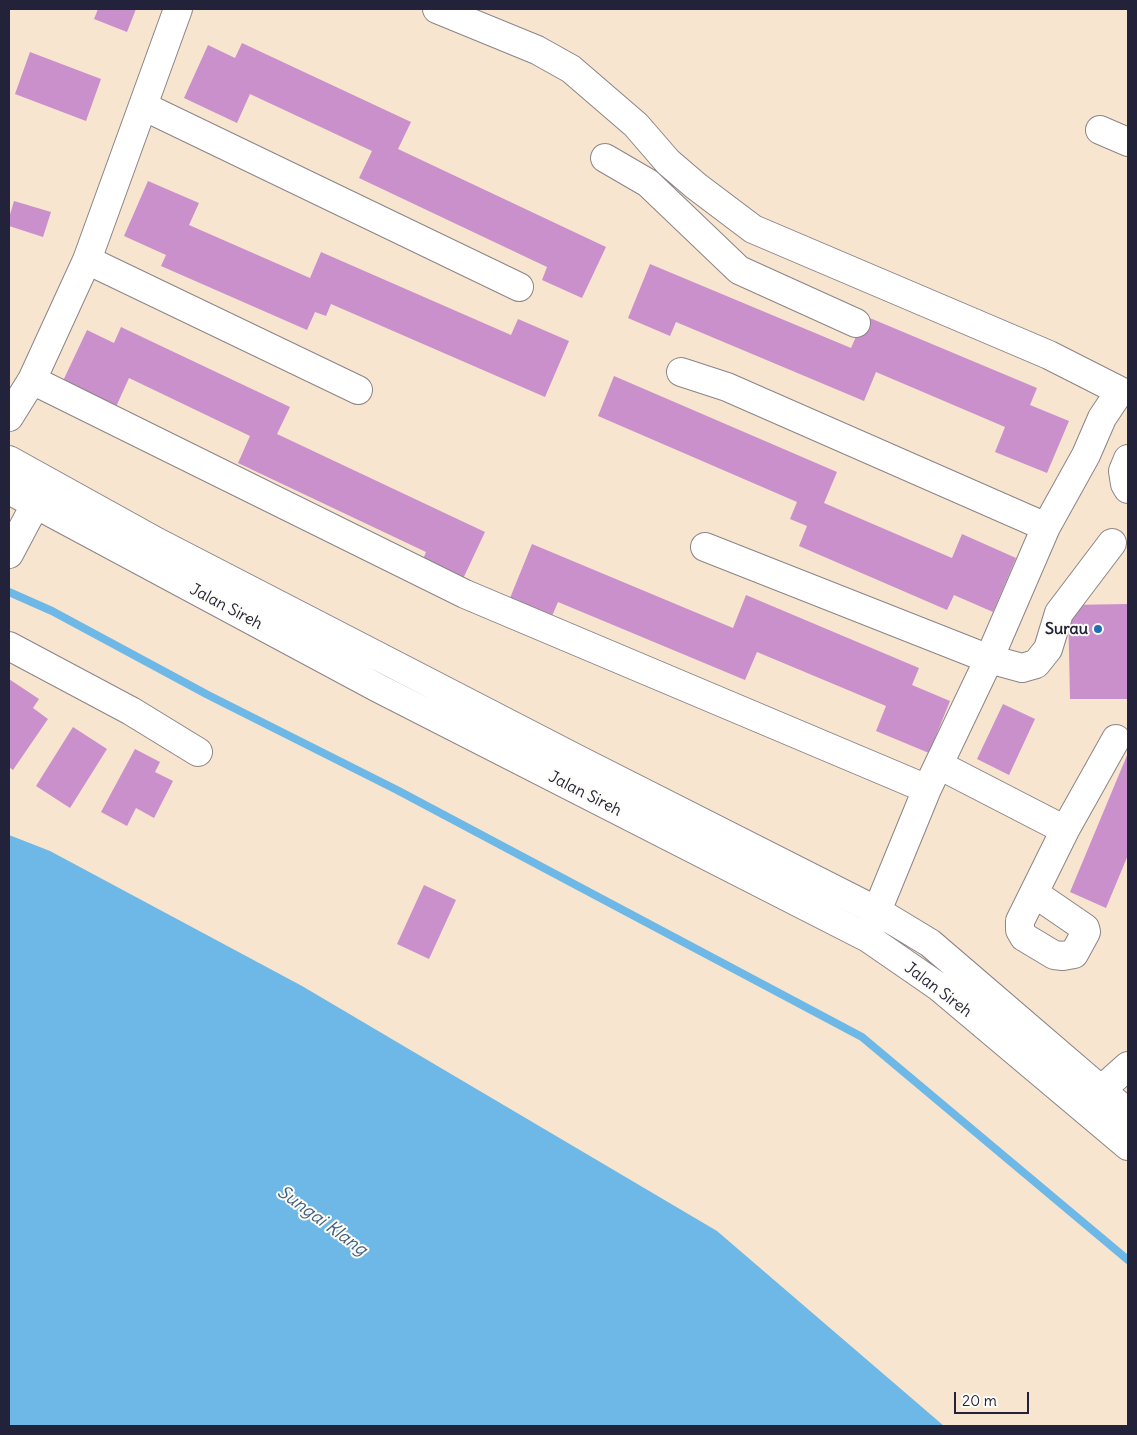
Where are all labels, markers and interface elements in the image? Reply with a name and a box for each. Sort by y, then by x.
street label: Jalan Sireh [186,580,266,634]
place label: Surau [1045,619,1088,639]
marker: Surau [1092,623,1104,635]
street label: Jalan Sireh [545,767,625,821]
street label: Jalan Sireh [901,958,975,1022]
water label: Sungai Klang [273,1181,371,1261]
scale bar [957,1382,1032,1414]
text: 20 m [962,1391,997,1410]

